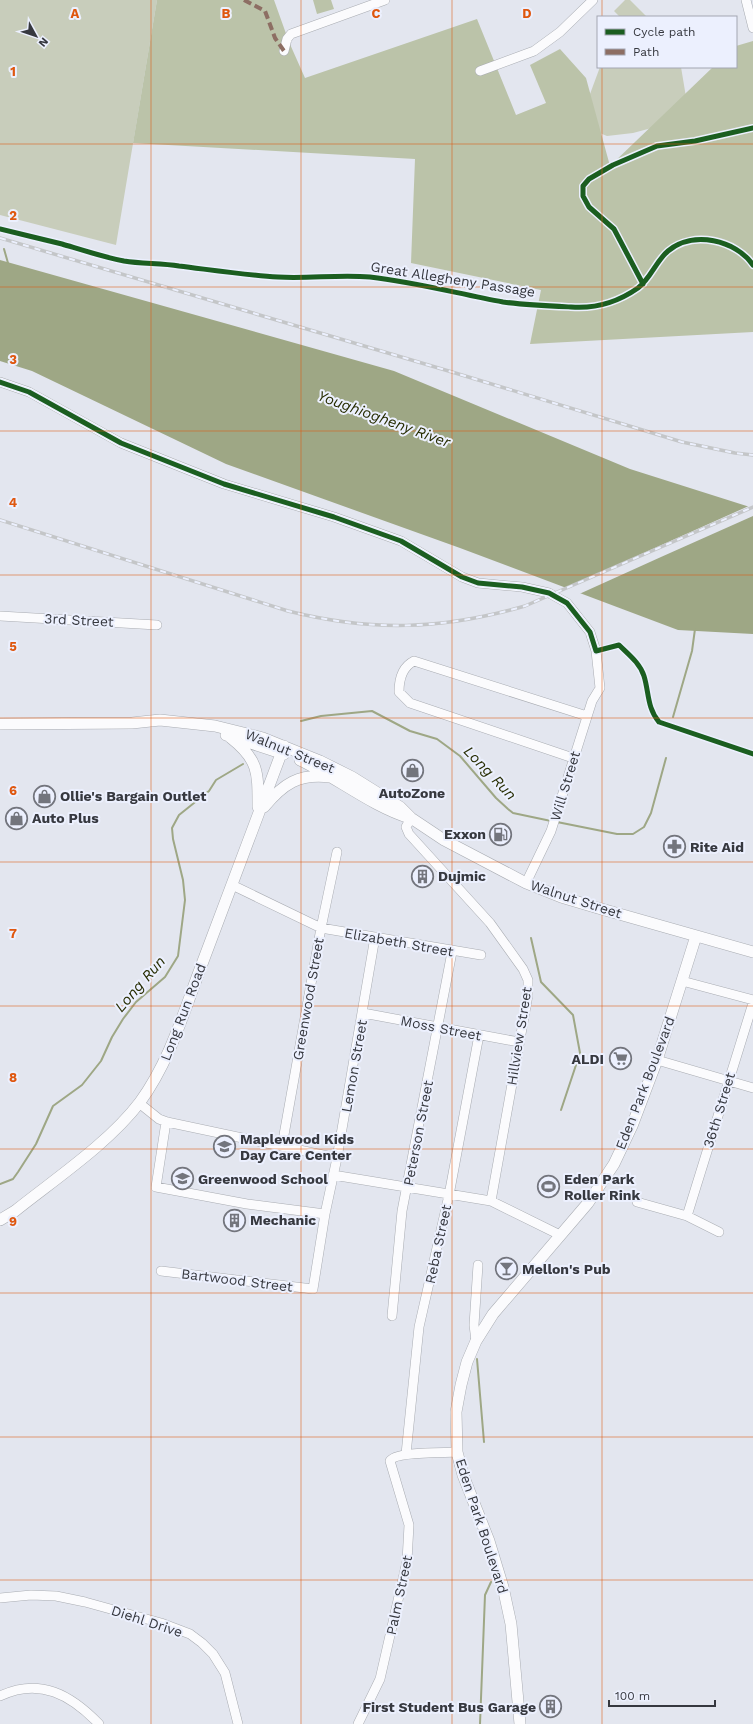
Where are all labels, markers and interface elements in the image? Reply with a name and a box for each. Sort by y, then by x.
text: A [71,6,80,21]
text: B [222,6,231,21]
text: C [372,6,381,21]
text: D [522,6,532,21]
north arrow [16,16,56,56]
legend [597,16,737,68]
text: Cycle path [633,25,695,39]
text: N [36,35,51,49]
text: Path [633,45,659,59]
text: 1 [10,64,16,79]
text: 2 [9,208,17,223]
street label: Great Allegheny Passage [370,258,536,300]
text: 3 [9,352,17,367]
water label: Youghiogheny River [315,387,454,452]
text: 4 [9,495,18,510]
street label: 3rd Street [44,610,114,630]
text: 5 [9,639,17,654]
street label: Walnut Street [243,726,337,776]
water label: Long Run [460,742,520,804]
street label: Will Street [547,749,583,823]
shop icon: AutoZone [399,758,425,784]
text: 6 [9,783,17,798]
shop icon: Ollie's Bargain Outlet [32,783,58,809]
place label: AutoZone [379,785,445,801]
place label: Ollie's Bargain Outlet [60,788,206,804]
shop icon: Auto Plus [3,805,29,831]
place label: Auto Plus [32,810,99,826]
fuel station icon: Exxon [488,821,514,847]
place label: Exxon [444,826,486,842]
pharmacy icon: Rite Aid [662,834,688,860]
place label: Rite Aid [690,839,744,855]
building icon: Dujmic [410,863,436,889]
place label: Dujmic [438,868,486,884]
street label: Walnut Street [528,877,624,921]
street label: Elizabeth Street [343,925,455,959]
text: 7 [9,926,17,941]
street label: Greenwood Street [289,936,327,1062]
water label: Long Run [111,952,169,1016]
street label: Long Run Road [157,961,209,1063]
street label: Hillview Street [503,985,535,1086]
street label: Moss Street [399,1012,483,1044]
street label: Eden Park Boulevard [612,1014,678,1152]
street label: Lemon Street [338,1018,370,1113]
supermarket icon: ALDI [607,1046,633,1072]
place label: ALDI [572,1051,604,1067]
text: 8 [9,1070,17,1085]
street label: 36th Street [700,1070,738,1150]
street label: Peterson Street [400,1079,436,1187]
place label: Maplewood Kids Day Care Center [240,1131,355,1163]
school or university icon: Maplewood Kids Day Care Center [212,1134,238,1160]
school or university icon: Greenwood School [170,1166,196,1192]
place label: Greenwood School [198,1171,328,1187]
place label: Eden Park Roller Rink [564,1171,640,1203]
sports icon: Eden Park Roller Rink [535,1174,561,1200]
street label: Reba Street [422,1203,454,1285]
building icon: Mechanic [222,1207,248,1233]
place label: Mechanic [250,1212,316,1228]
text: 9 [9,1214,17,1229]
bar icon: Mellon's Pub [494,1256,520,1282]
place label: Mellon's Pub [522,1261,611,1277]
street label: Bartwood Street [180,1265,294,1295]
street label: Eden Park Boulevard [453,1456,511,1596]
street label: Palm Street [383,1554,415,1636]
street label: Diehl Drive [109,1602,185,1640]
scale bar [609,1682,715,1708]
text: 100 m [615,1689,650,1703]
building icon: First Student Bus Garage [538,1694,564,1720]
place label: First Student Bus Garage [362,1699,536,1715]

